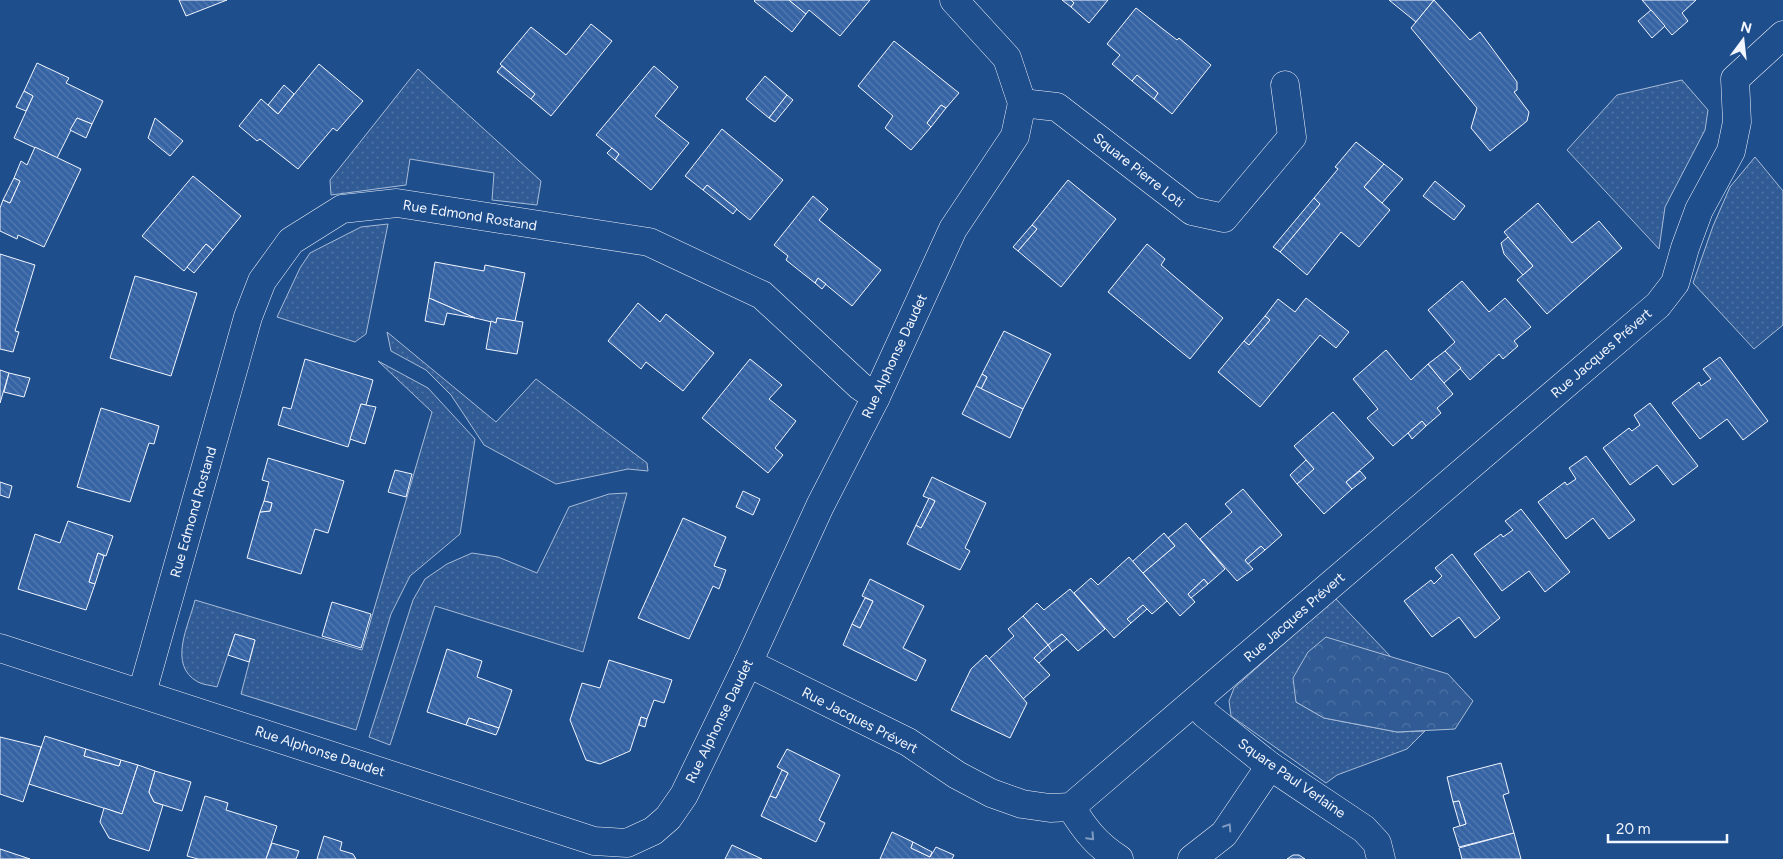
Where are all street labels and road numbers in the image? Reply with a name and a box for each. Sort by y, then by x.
street label: Square Pierre Loti [1090,130,1188,211]
street label: Rue Edmond Rostand [402,197,538,234]
street label: Rue Alphonse Daudet [858,291,931,421]
street label: Rue Jacques Prévert [1547,305,1655,402]
street label: Rue Edmond Rostand [167,445,220,580]
street label: Rue Jacques Prévert [1240,569,1348,666]
street label: Rue Alphonse Daudet [682,657,757,786]
street label: Rue Jacques Prévert [799,684,921,757]
street label: Rue Alphonse Daudet [253,722,387,781]
street label: Square Paul Verlaine [1235,735,1349,822]

